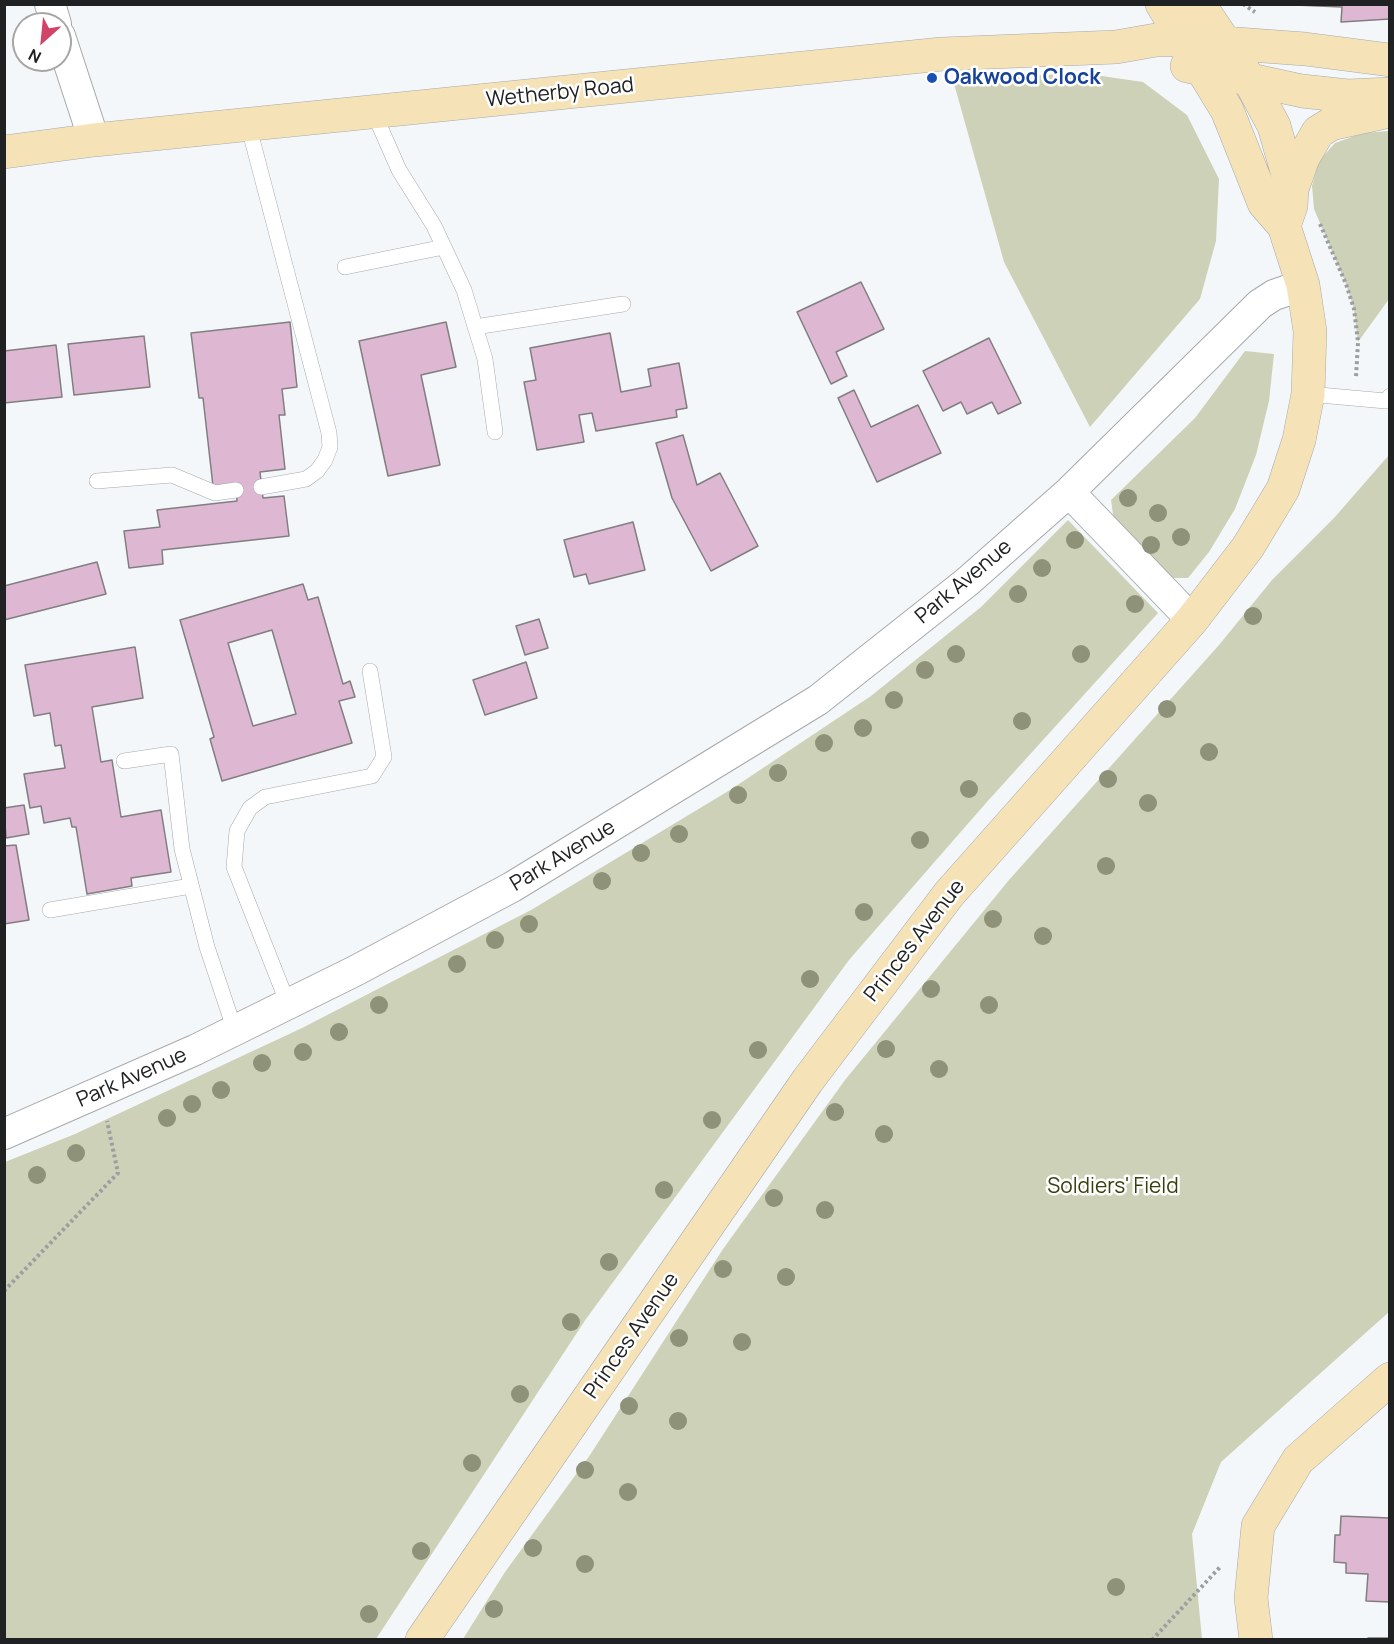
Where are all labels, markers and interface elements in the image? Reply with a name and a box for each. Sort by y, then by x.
north arrow [12,12,72,72]
text: N [25,44,45,69]
place label: Oakwood Clock [944,65,1100,91]
marker: Oakwood Clock [925,71,939,85]
street label: Wetherby Road [485,73,635,113]
street label: Park Avenue [911,534,1017,630]
street label: Park Avenue [506,815,620,897]
street label: Princes Avenue [859,875,971,1007]
street label: Park Avenue [73,1043,191,1113]
park label: Soldiers' Field [1047,1174,1179,1200]
street label: Princes Avenue [579,1268,685,1404]

